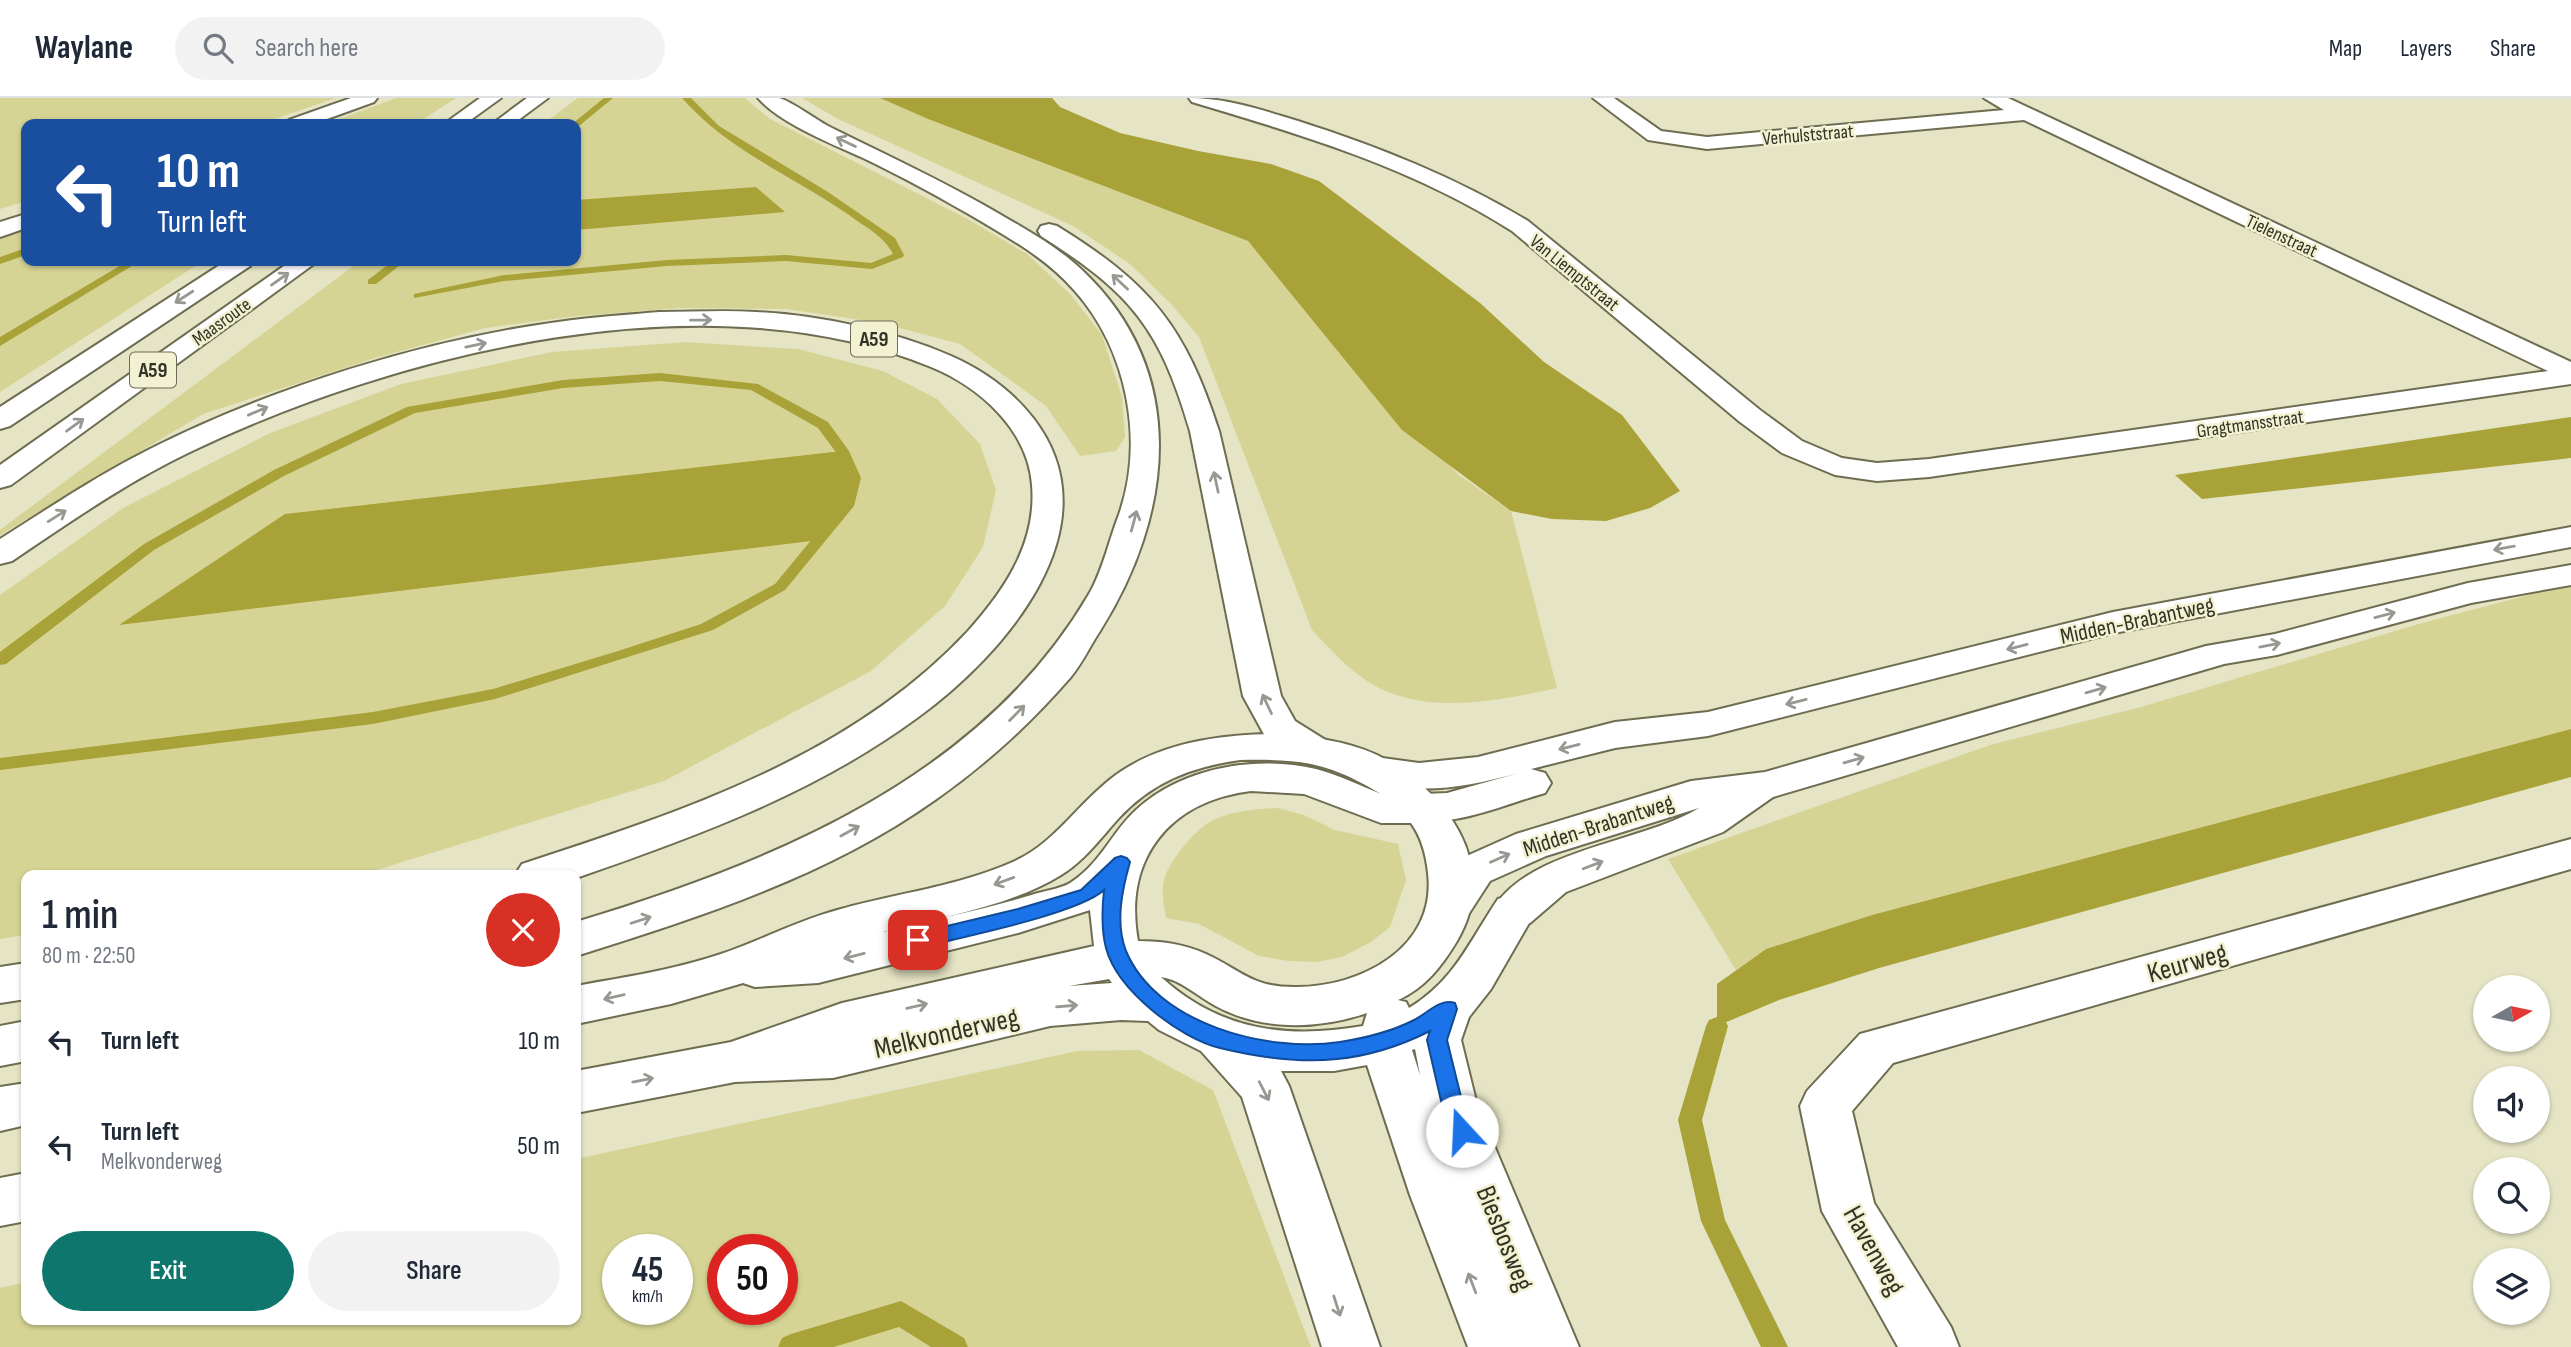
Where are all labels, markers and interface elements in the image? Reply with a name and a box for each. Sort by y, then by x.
search box [175,17,665,80]
text: Waylane [35,28,133,68]
icon: search [199,29,237,67]
text: Search here [255,33,358,64]
text: Map [2329,34,2362,63]
text: Layers [2400,34,2452,63]
text: Share [2490,34,2536,63]
street label: Verhulststraat [1762,120,1855,151]
one-way arrow [836,135,857,149]
text: 10 m [157,143,240,202]
icon: left [42,147,133,238]
text: Turn left [157,203,247,242]
street label: Tielenstraat [2242,210,2321,263]
street label: Van Liemptstraat [1525,230,1624,316]
one-way arrow [270,272,289,286]
one-way arrow [1112,273,1129,290]
one-way arrow [175,290,194,305]
street label: Maasroute [188,293,256,351]
one-way arrow [690,313,713,327]
road number: A59 [851,322,897,356]
one-way arrow [464,337,487,351]
road number: A59 [130,352,176,388]
one-way arrow [247,404,269,417]
street label: Gragtmansstraat [2195,406,2305,443]
one-way arrow [65,418,84,432]
one-way arrow [1209,471,1223,494]
one-way arrow [47,509,67,523]
one-way arrow [1128,511,1141,533]
one-way arrow [2493,542,2516,556]
street label: Midden-Brabantweg [2058,591,2217,651]
one-way arrow [2374,608,2396,621]
one-way arrow [2258,638,2281,651]
one-way arrow [2006,641,2029,654]
one-way arrow [2084,682,2106,695]
one-way arrow [1260,694,1273,715]
one-way arrow [1785,696,1808,709]
one-way arrow [1009,705,1026,722]
one-way arrow [1558,741,1581,754]
one-way arrow [1842,753,1864,766]
street label: Midden-Brabantweg [1519,788,1677,863]
one-way arrow [839,824,860,837]
one-way arrow [1489,851,1511,864]
one-way arrow [1582,858,1604,871]
one-way arrow [994,876,1016,888]
text: 1 min [42,890,118,941]
button: close [486,893,560,967]
pin [888,910,948,970]
one-way arrow [630,913,652,926]
icon: arrive [899,921,937,959]
street label: Keurweg [2144,936,2231,991]
text: 80 m · 22:50 [42,942,135,970]
one-way arrow [843,951,865,964]
north arrow [2473,975,2550,1052]
map controls [2473,975,2550,1325]
one-way arrow [603,991,626,1004]
one-way arrow [905,998,928,1012]
one-way arrow [1055,999,1078,1012]
street label: Melkvonderweg [871,1001,1022,1066]
icon: left [42,1023,80,1061]
text: Turn left [101,1026,179,1057]
text: 10 m [518,1026,560,1057]
button: sound [2473,1066,2550,1143]
one-way arrow [631,1072,654,1086]
one-way arrow [1257,1080,1271,1101]
position arrow [1425,1094,1499,1168]
text: Turn left [101,1117,179,1148]
icon: left [42,1128,80,1166]
text: 50 m [517,1131,560,1162]
text: Melkvonderweg [101,1148,222,1176]
button: search [2473,1157,2550,1234]
street label: Biesbosweg [1469,1181,1541,1296]
street label: Havenweg [1836,1200,1912,1301]
button: Exit [42,1231,294,1311]
button: Share [308,1231,560,1311]
speed limit sign: 50 [707,1234,798,1325]
button: layers [2473,1248,2550,1325]
text: 45 [632,1249,663,1292]
one-way arrow [1465,1273,1478,1295]
text: km/h [632,1286,663,1307]
one-way arrow [1331,1295,1344,1317]

